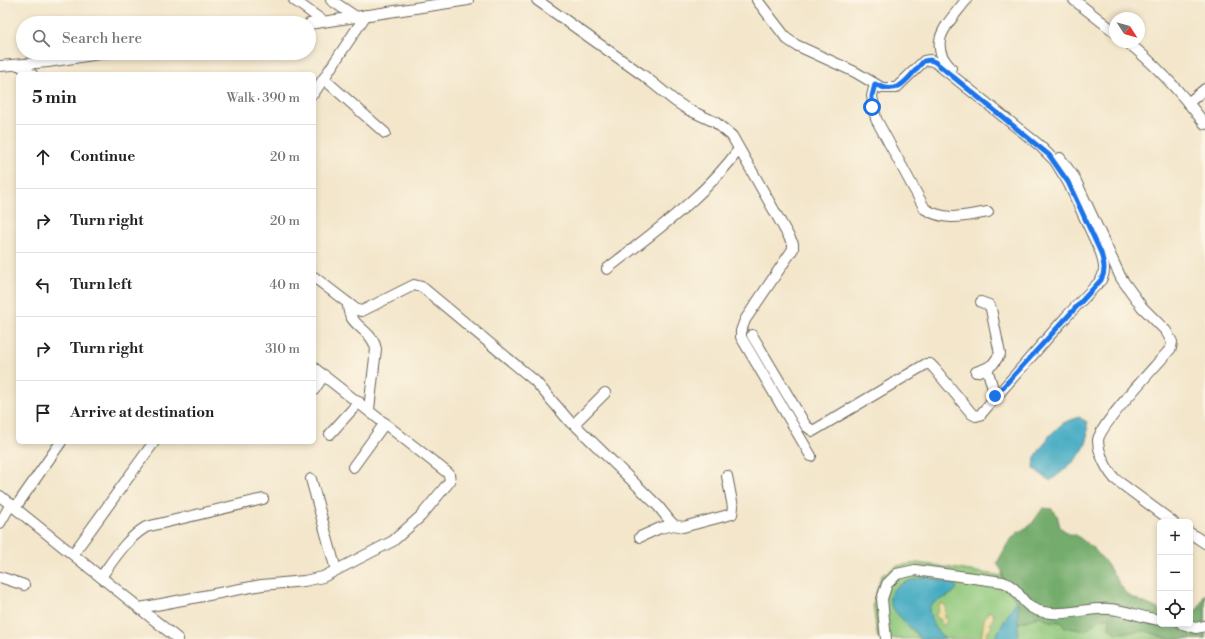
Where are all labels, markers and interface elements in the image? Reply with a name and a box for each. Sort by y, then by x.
north arrow [1109,12,1145,48]
search box [16,16,316,60]
icon: search [30,27,52,49]
text: Search here [62,29,142,48]
text: 5 min [32,87,77,109]
text: Walk · 390 m [227,90,300,106]
route start [863,98,881,116]
icon: ahead [32,146,54,168]
text: Continue [70,147,135,166]
text: 20 m [270,149,300,165]
icon: right [32,210,54,232]
text: Turn right [70,211,144,230]
text: 20 m [270,213,300,229]
icon: left [32,274,54,296]
text: Turn left [70,275,132,294]
text: 40 m [270,277,300,293]
icon: right [32,338,54,360]
text: Turn right [70,339,144,358]
text: 310 m [265,341,300,357]
route end [986,387,1004,405]
icon: arrive [32,402,54,424]
text: Arrive at destination [70,403,214,422]
map controls [1157,519,1193,627]
button: + [1157,519,1193,555]
button: − [1157,555,1193,591]
button: locate [1157,591,1193,627]

